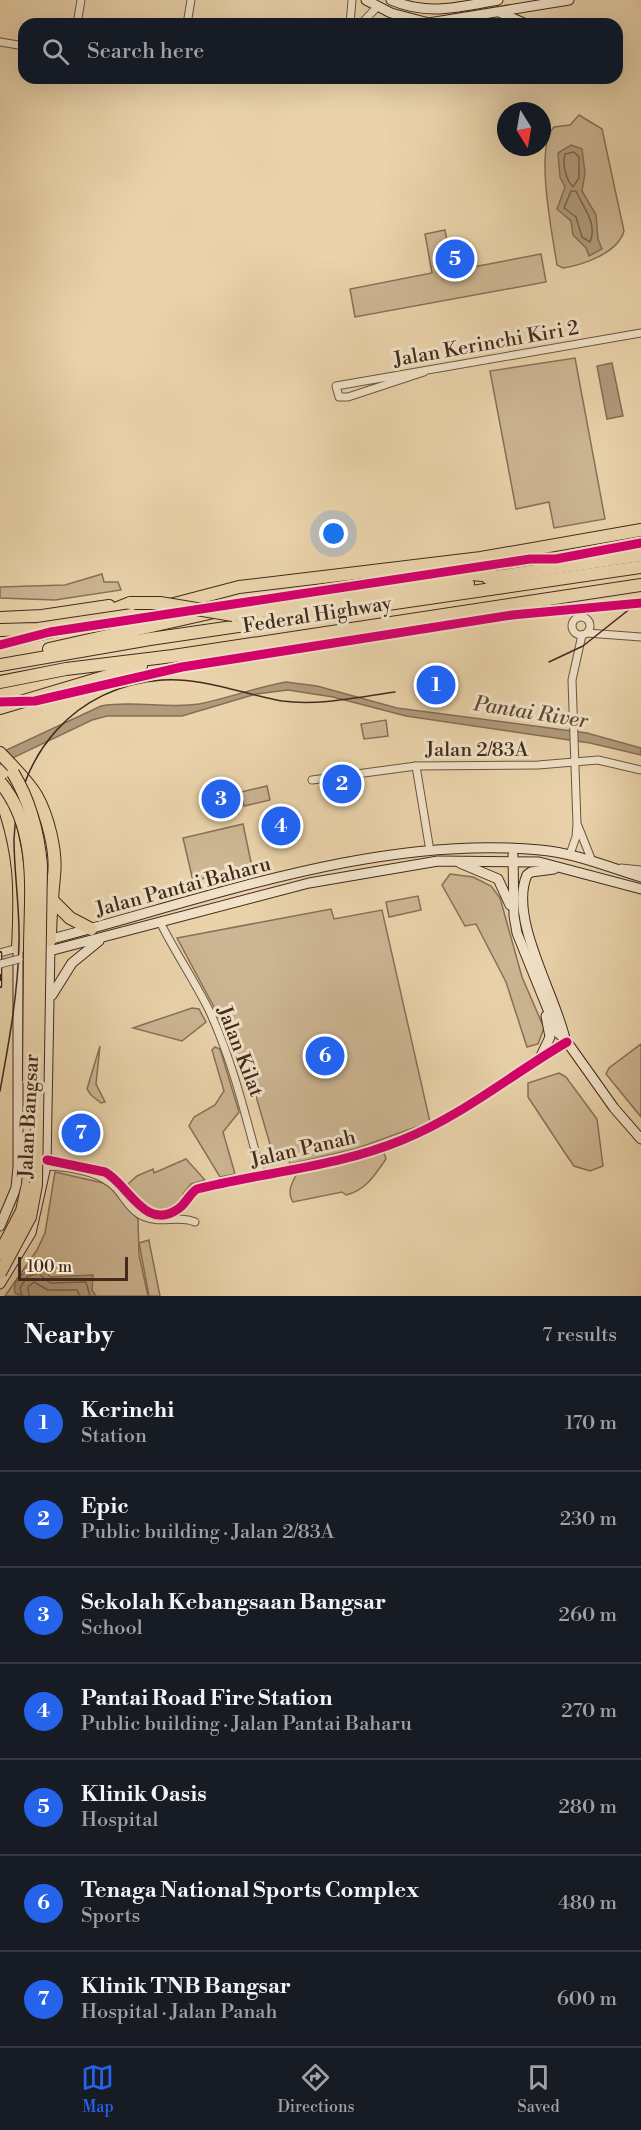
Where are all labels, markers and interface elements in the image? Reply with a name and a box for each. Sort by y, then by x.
search box [18,18,623,84]
icon: search [39,35,72,68]
text: Search here [87,38,204,65]
north arrow [497,102,551,156]
pin: 5 [436,236,474,282]
street label: Jalan Kerinchi Kiri 2 [391,316,581,373]
your location [319,519,348,548]
street label: Federal Highway [241,591,394,640]
pin: 1 [416,662,456,708]
water label: Pantai River [471,691,591,735]
street label: Jalan 2/83A [425,738,530,763]
pin: 2 [322,762,362,806]
pin: 3 [202,776,240,822]
pin: 4 [262,804,300,848]
street label: Jalan Pantai Baharu [92,852,274,923]
street label: Jalan Kilat [211,1002,268,1100]
pin: 6 [306,1034,344,1078]
street label: Jalan Bangsar [14,1053,45,1180]
pin: 7 [62,1110,100,1156]
street label: Jalan Panah [247,1125,359,1174]
scale bar [18,1254,128,1282]
text: 100 m [27,1257,72,1277]
text: Nearby [24,1319,114,1351]
text: 7 results [542,1323,617,1348]
text: Kerinchi [81,1397,174,1424]
text: 1 [39,1411,48,1436]
text: 170 m [565,1411,617,1436]
text: Station [81,1424,147,1449]
text: Epic [81,1493,129,1520]
text: 2 [37,1507,50,1532]
text: 230 m [560,1507,617,1532]
text: Public building · Jalan 2/83A [81,1520,334,1545]
text: Sekolah Kebangsaan Bangsar [81,1589,386,1616]
text: 3 [37,1603,50,1628]
text: 260 m [559,1603,617,1628]
text: School [81,1616,143,1641]
text: Pantai Road Fire Station [81,1685,332,1712]
text: 4 [37,1699,50,1724]
text: 270 m [561,1699,617,1724]
text: Public building · Jalan Pantai Baharu [81,1712,412,1737]
text: Klinik Oasis [81,1781,207,1808]
text: 5 [37,1795,50,1820]
text: 280 m [558,1795,617,1820]
text: Hospital [81,1808,158,1833]
text: Tenaga National Sports Complex [81,1877,419,1904]
text: 6 [37,1891,50,1916]
text: 480 m [558,1891,617,1916]
text: Sports [81,1904,140,1929]
text: Klinik TNB Bangsar [81,1973,291,2000]
text: 7 [38,1987,49,2012]
text: 600 m [557,1987,617,2012]
text: Hospital · Jalan Panah [81,2000,277,2025]
tab: Map [81,2061,114,2117]
tab: Directions [277,2061,355,2117]
tab: Saved [517,2061,560,2117]

